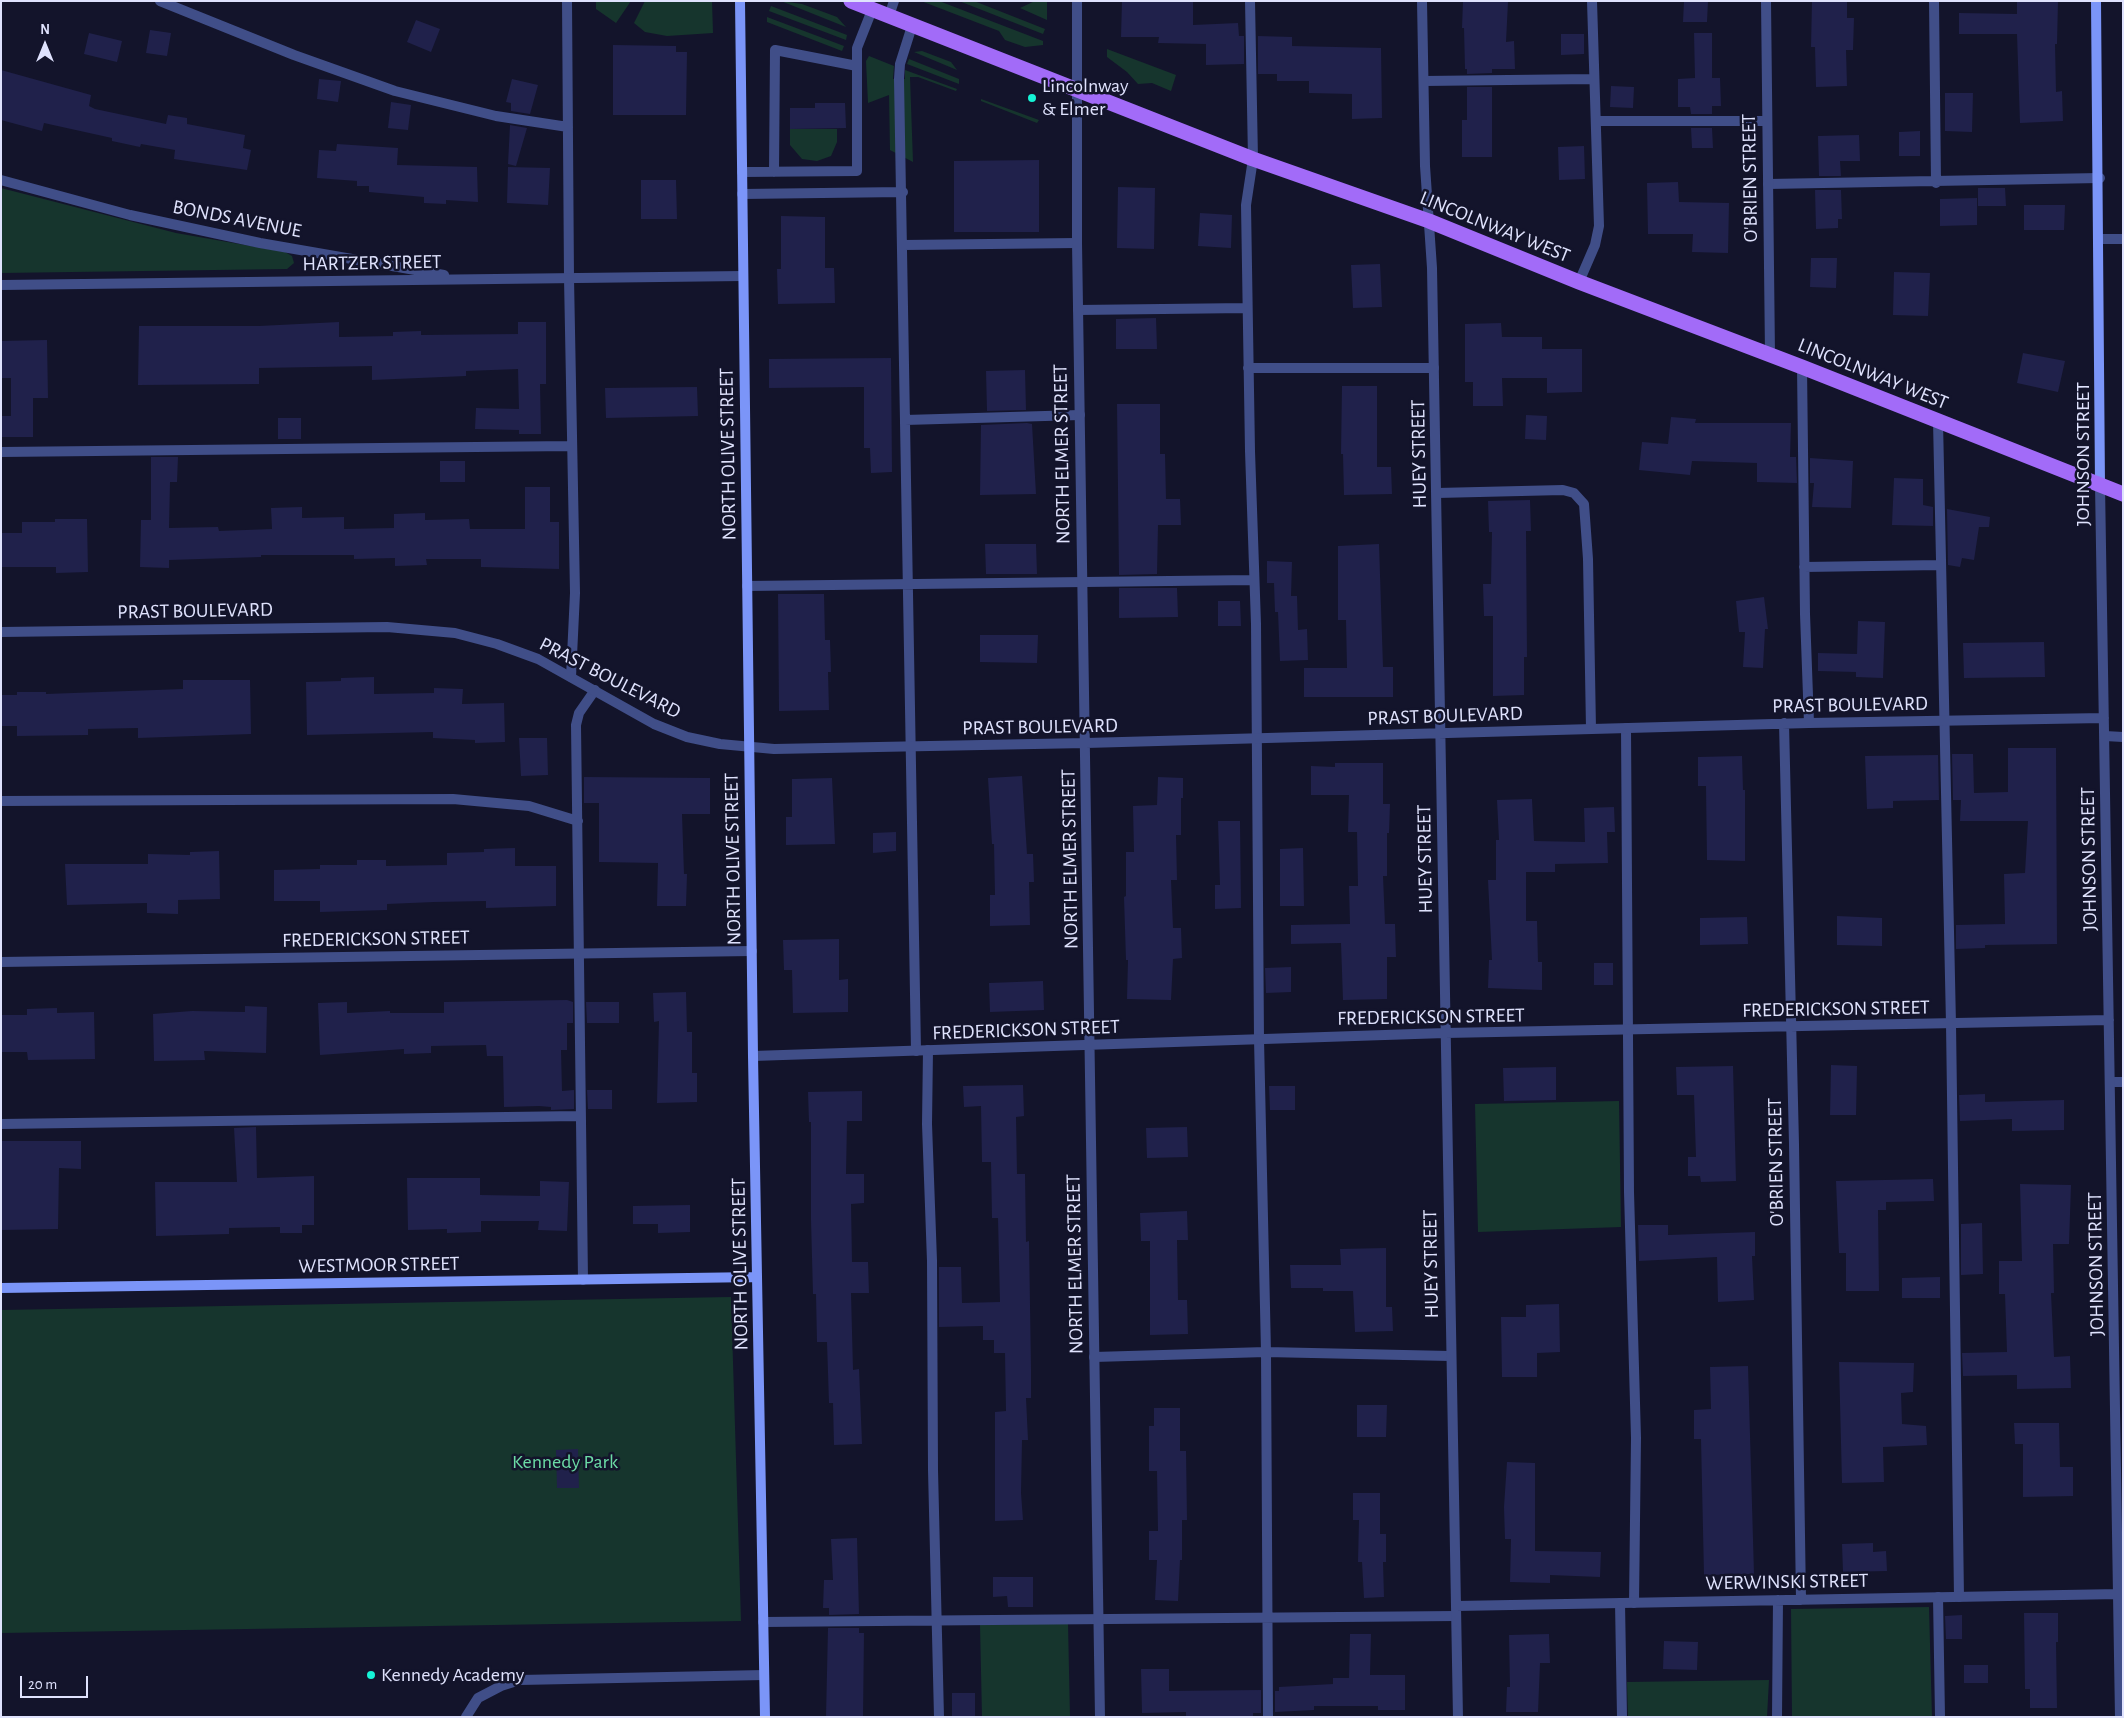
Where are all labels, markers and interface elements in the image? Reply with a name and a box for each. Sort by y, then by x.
north arrow [20,20,70,70]
text: N [40,23,50,37]
place label: Lincolnway & Elmer [1042,74,1129,121]
marker: Lincolnway & Elmer [1026,92,1038,104]
street label: O'BRIEN STREET [1737,113,1763,243]
street label: LINCOLNWAY WEST [1416,186,1574,268]
street label: BONDS AVENUE [171,195,303,243]
street label: HARTZER STREET [302,250,442,276]
street label: LINCOLNWAY WEST [1794,333,1952,415]
street label: NORTH ELMER STREET [1048,364,1076,544]
street label: NORTH OLIVE STREET [714,368,742,540]
street label: JOHNSON STREET [2071,382,2095,526]
street label: HUEY STREET [1406,399,1432,509]
street label: PRAST BOULEVARD [117,598,273,624]
street label: PRAST BOULEVARD [535,632,685,724]
street label: PRAST BOULEVARD [1772,692,1928,718]
street label: PRAST BOULEVARD [1367,701,1523,731]
street label: PRAST BOULEVARD [962,714,1118,740]
street label: NORTH ELMER STREET [1056,769,1084,949]
street label: NORTH OLIVE STREET [719,773,747,945]
street label: JOHNSON STREET [2076,787,2102,931]
street label: HUEY STREET [1412,804,1438,914]
street label: FREDERICKSON STREET [282,925,470,953]
street label: FREDERICKSON STREET [1742,995,1930,1023]
street label: FREDERICKSON STREET [1337,1003,1525,1031]
street label: FREDERICKSON STREET [932,1015,1120,1045]
street label: O'BRIEN STREET [1763,1097,1789,1227]
street label: NORTH ELMER STREET [1061,1174,1089,1354]
street label: NORTH OLIVE STREET [726,1178,754,1350]
street label: JOHNSON STREET [2083,1192,2109,1336]
street label: HUEY STREET [1418,1209,1444,1319]
street label: WESTMOOR STREET [298,1252,460,1278]
park label: Kennedy Park [512,1450,618,1474]
street label: WERWINSKI STREET [1705,1569,1869,1595]
place label: Kennedy Academy [381,1663,524,1687]
scale bar [22,1666,90,1698]
marker: Kennedy Academy [365,1669,377,1681]
text: 20 m [28,1677,57,1692]

